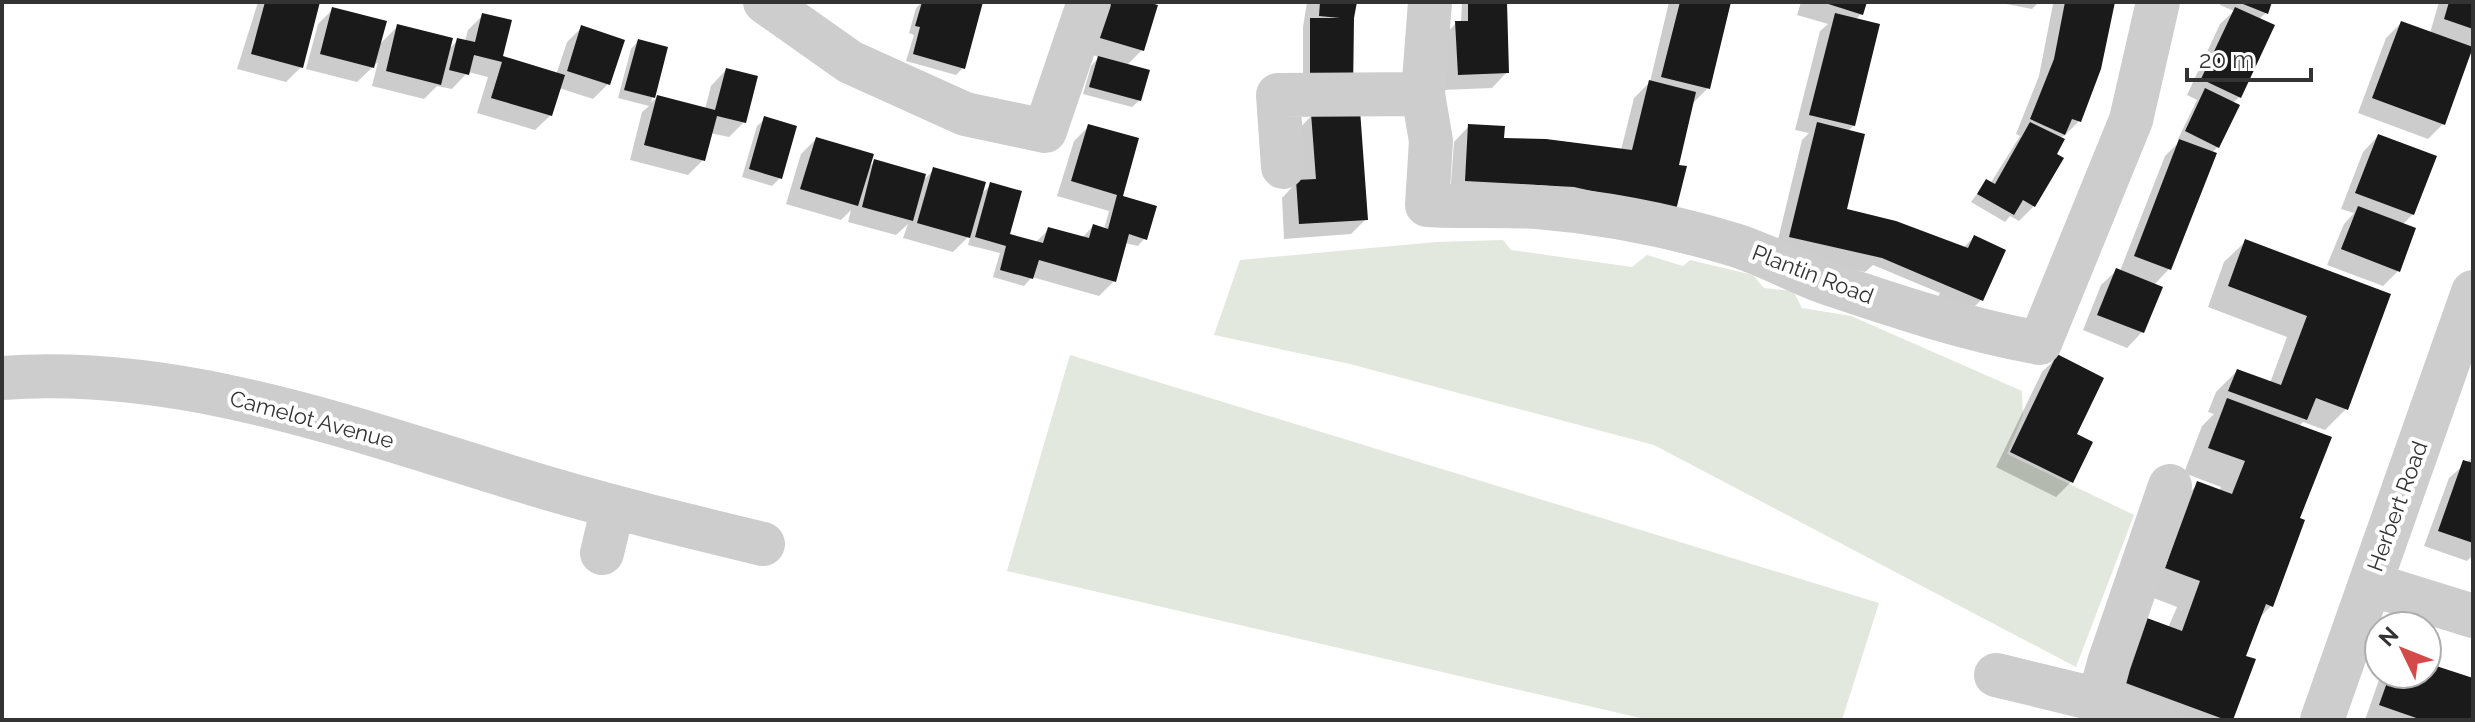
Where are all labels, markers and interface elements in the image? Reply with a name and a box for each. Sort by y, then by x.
scale bar [2187,32,2311,82]
text: 20 m [2199,45,2254,74]
street label: Plantin Road [1749,239,1877,309]
street label: Camelot Avenue [227,385,397,453]
street label: Herbert Road [2361,437,2433,575]
north arrow [2363,610,2443,690]
text: N [2373,621,2404,651]

